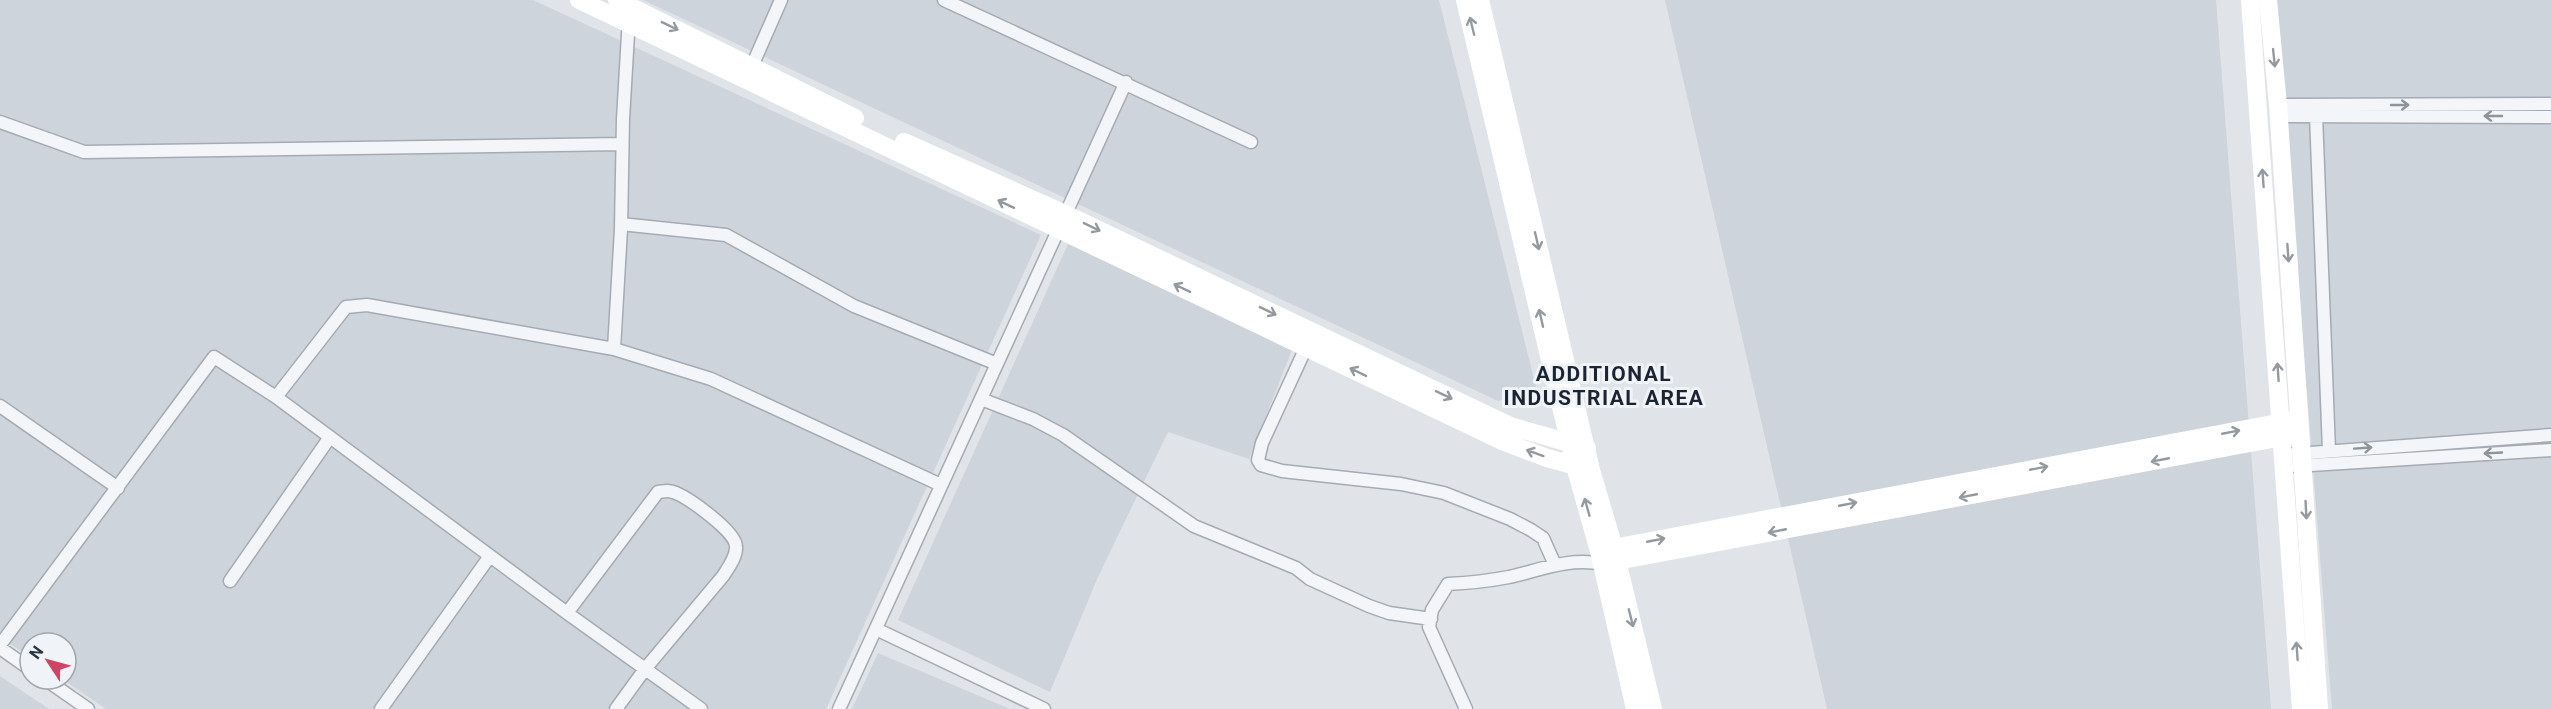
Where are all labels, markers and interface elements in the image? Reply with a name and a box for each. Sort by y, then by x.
one-way arrow [1465,17,1477,36]
one-way arrow [660,21,678,32]
one-way arrow [2269,48,2280,68]
one-way arrow [2389,99,2409,111]
one-way arrow [2483,110,2503,122]
one-way arrow [2257,168,2268,188]
one-way arrow [998,197,1016,209]
one-way arrow [1083,221,1101,233]
one-way arrow [1532,231,1544,250]
one-way arrow [2283,242,2294,262]
one-way arrow [1174,281,1192,293]
one-way arrow [1259,306,1277,318]
one-way arrow [1535,309,1547,328]
district label: ADDITIONAL INDUSTRIAL AREA [1504,362,1704,410]
one-way arrow [2272,363,2283,383]
one-way arrow [1350,366,1368,377]
one-way arrow [1435,389,1453,401]
one-way arrow [2221,426,2240,437]
one-way arrow [2352,443,2372,454]
one-way arrow [1526,447,1545,458]
one-way arrow [2483,448,2503,459]
one-way arrow [2151,455,2170,466]
one-way arrow [2029,462,2049,473]
one-way arrow [1959,491,1979,502]
one-way arrow [1580,498,1592,517]
one-way arrow [1838,498,1857,509]
one-way arrow [2301,499,2312,519]
one-way arrow [1767,526,1787,537]
one-way arrow [1646,534,1666,545]
one-way arrow [1625,608,1637,627]
north arrow [18,631,78,691]
one-way arrow [2291,641,2302,661]
text: N [25,642,47,663]

